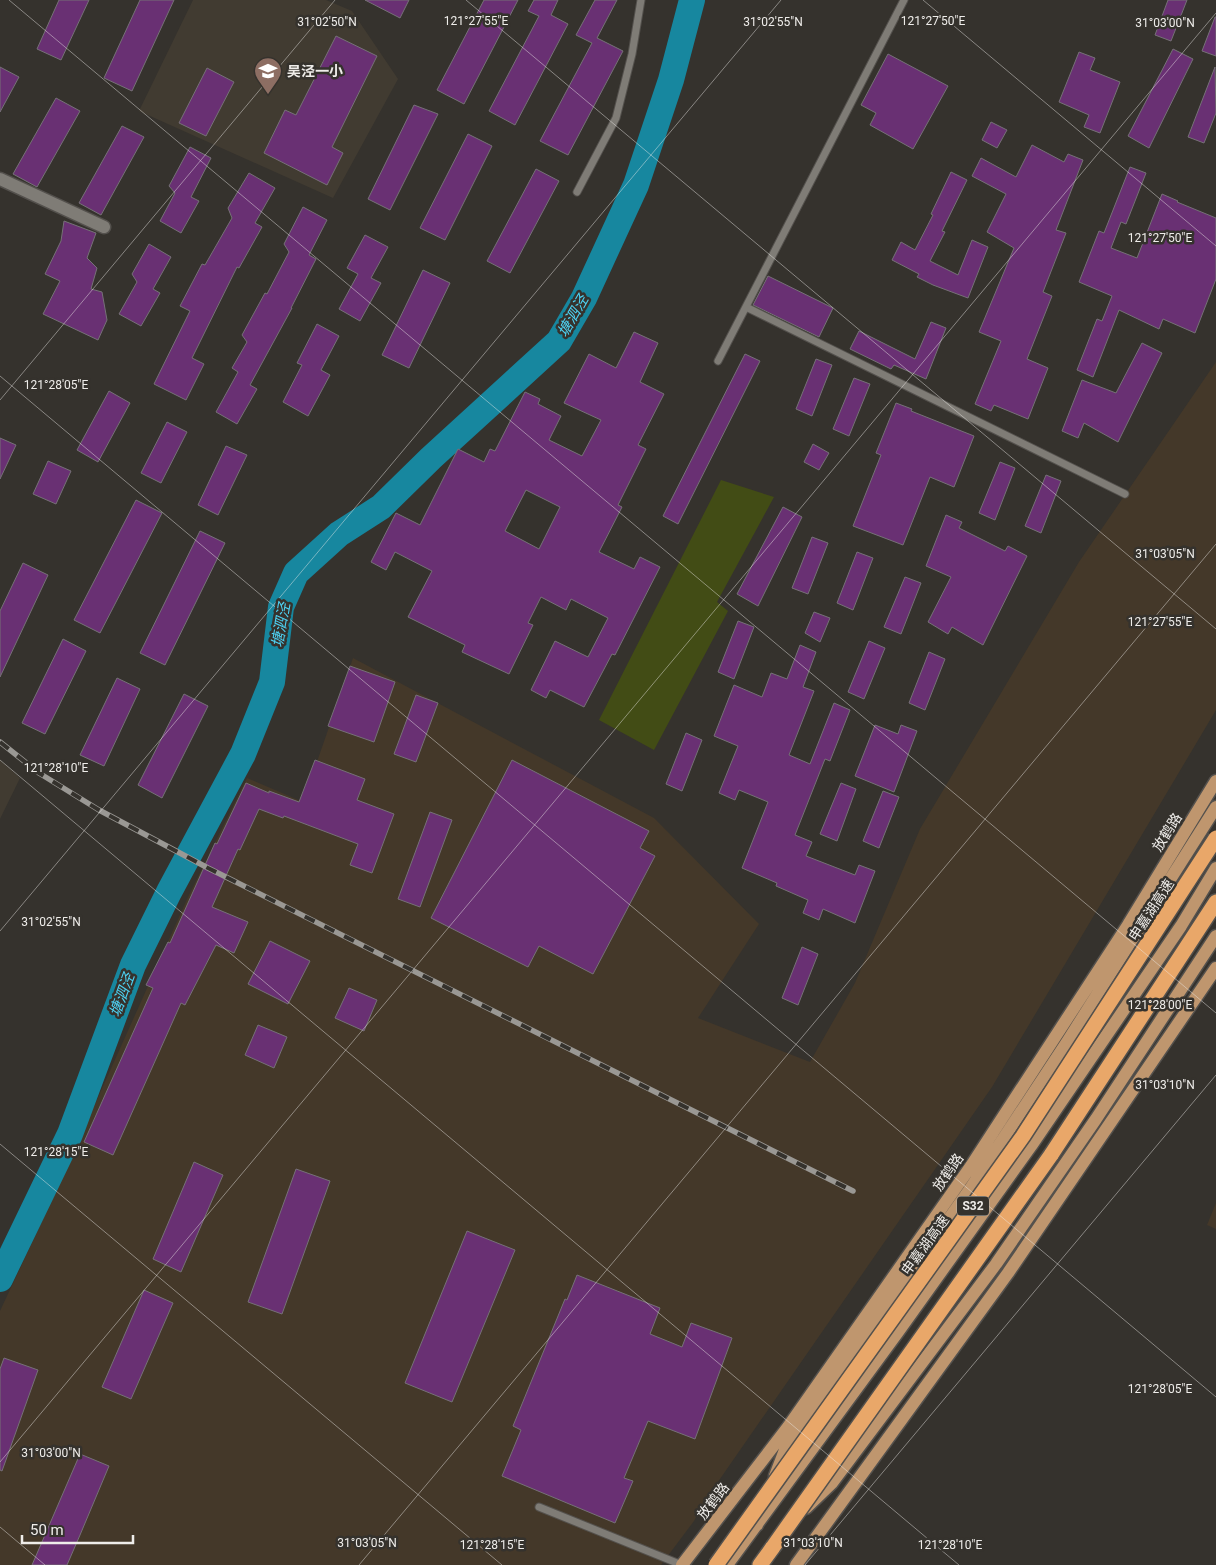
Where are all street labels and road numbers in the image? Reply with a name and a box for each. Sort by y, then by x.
street label: 放鹤路 [1149,810,1185,854]
street label: 申嘉湖高速 [1125,876,1177,944]
street label: 放鹤路 [929,1150,967,1194]
road number: S32 [957,1196,989,1216]
street label: 申嘉湖高速 [898,1212,952,1278]
street label: 放鹤路 [694,1480,732,1522]

